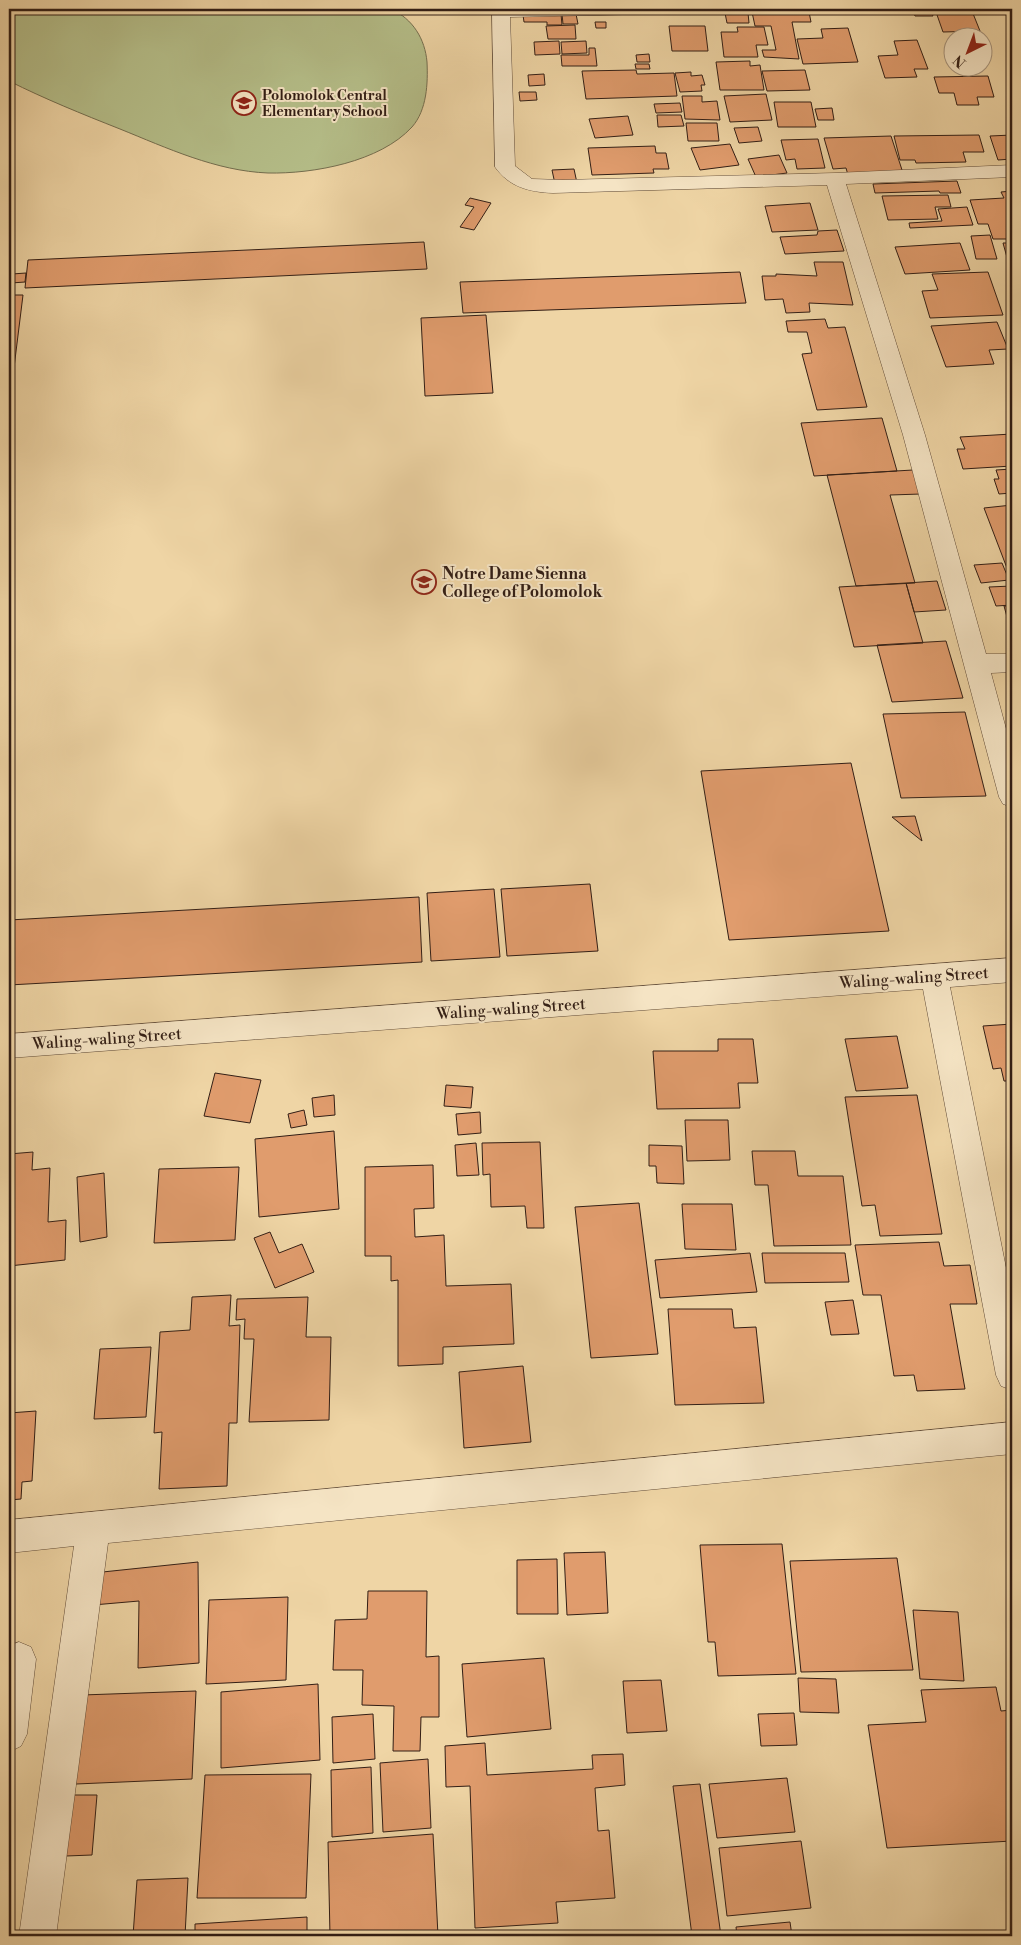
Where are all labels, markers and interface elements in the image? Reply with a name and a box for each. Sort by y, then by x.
north arrow [944,28,994,78]
text: N [950,51,970,71]
place label: Polomolok Central Elementary School [262,87,388,121]
school or university icon: Polomolok Central Elementary School [231,90,257,116]
place label: Notre Dame Sienna College of Polomolok [442,564,603,602]
school or university icon: Notre Dame Sienna College of Polomolok [411,569,437,595]
street label: Waling-waling Street [838,963,990,993]
street label: Waling-waling Street [435,994,587,1024]
street label: Waling-waling Street [31,1024,183,1054]

